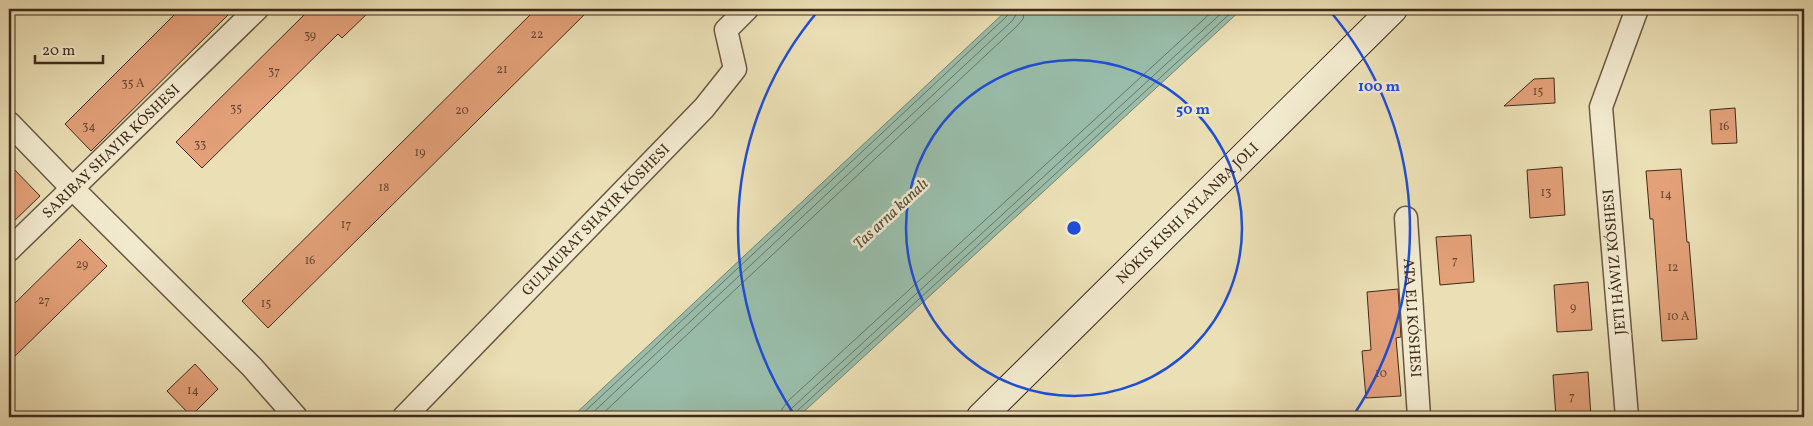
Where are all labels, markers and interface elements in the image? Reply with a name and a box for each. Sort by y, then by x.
house number: 22 [531,27,543,43]
house number: 39 [304,28,316,44]
scale bar [35,32,102,64]
text: 20 m [42,41,75,62]
house number: 21 [496,62,508,78]
house number: 37 [268,64,280,80]
house number: 35 А [122,76,145,92]
text: 100 m [1358,77,1401,98]
street label: SARIBAY SHAYIR KÓSHESI [38,80,185,224]
house number: 15 [1533,84,1543,100]
text: 50 m [1176,100,1210,121]
house number: 35 [230,101,242,117]
house number: 20 [455,103,469,119]
house number: 34 [82,119,96,135]
house number: 16 [1719,119,1729,135]
house number: 33 [194,137,206,153]
street label: NÓKIS KISHI AYLANBA JOLI [1112,139,1264,289]
street label: GULMURAT SHAYIR KÓSHESI [518,140,675,301]
house number: 19 [415,145,425,161]
water label: Tas arna kanalı [849,174,934,255]
house number: 18 [379,180,389,196]
house number: 13 [1541,185,1551,201]
house number: 14 [1660,187,1672,203]
street label: JETI HÁWIZ KÓSHESI [1599,188,1632,336]
house number: 17 [341,217,351,233]
centre of rings [1065,219,1083,237]
house number: 16 [305,253,315,269]
house number: 7 [1452,253,1458,269]
house number: 29 [76,257,88,273]
street label: ATA ELI KÓSHESI [1397,258,1425,378]
house number: 12 [1667,260,1679,276]
house number: 27 [38,293,50,309]
house number: 15 [261,296,271,312]
house number: 9 [1570,300,1576,316]
house number: 10 А [1667,309,1690,325]
house number: 10 [1375,366,1387,382]
house number: 14 [187,383,199,399]
house number: 7 [1569,389,1575,405]

